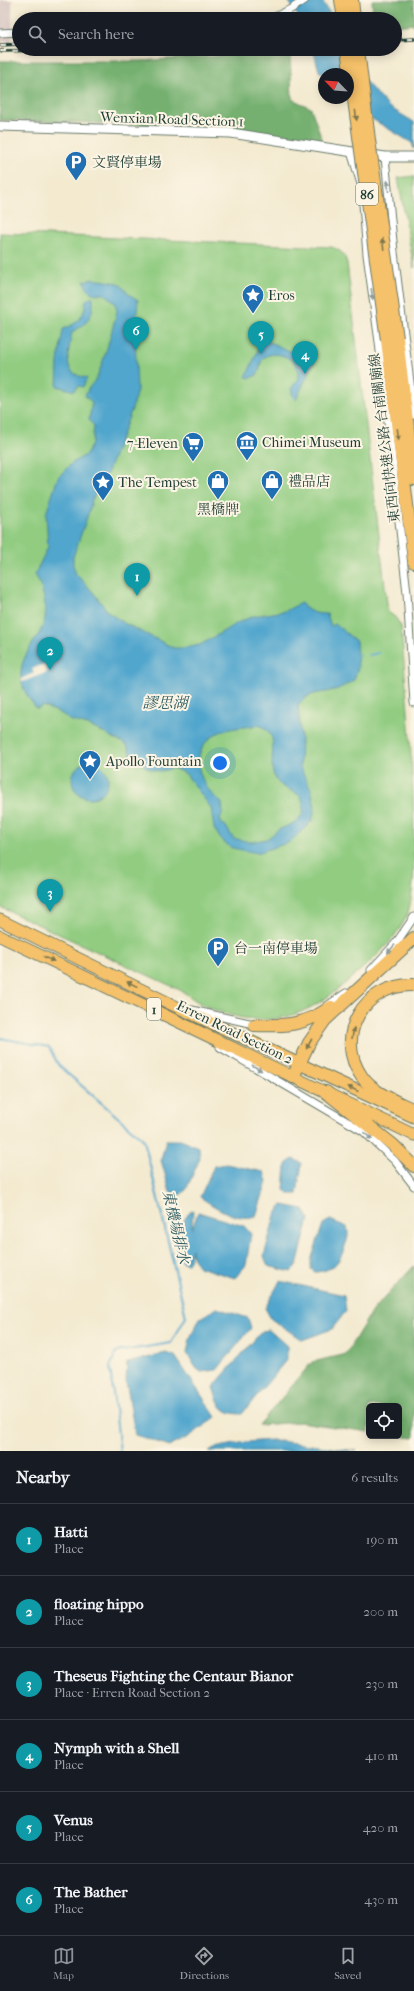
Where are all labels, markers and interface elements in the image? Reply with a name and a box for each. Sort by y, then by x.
search box [12,12,402,56]
icon: search [26,23,48,45]
text: Search here [58,25,134,43]
north arrow [318,68,354,104]
street label: Wenxian Road Section 1 [99,108,244,130]
one-way arrow [353,109,359,121]
parking icon: 文賢停車場 [63,149,89,182]
place label: 文賢停車場 [92,154,162,171]
one-way arrow [385,180,391,192]
road number: 86 [356,183,378,205]
one-way arrow [380,238,386,250]
place icon: Eros [240,282,266,315]
place label: Eros [268,287,295,304]
one-way arrow [369,288,375,300]
pin: 6 [123,317,149,350]
pin: 5 [248,321,274,354]
pin: 4 [292,341,318,374]
street label: 東西向快速公路 台南關廟線 [366,352,403,524]
one-way arrow [395,428,401,440]
museum icon: Chimei Museum [234,429,260,462]
supermarket icon: 7-Eleven [180,430,206,463]
place label: Chimei Museum [262,434,362,451]
place label: 7-Eleven [127,435,178,452]
shop icon: 黑橋牌 [205,468,231,501]
shop icon: 禮品店 [259,468,285,501]
place icon: The Tempest [90,469,116,502]
place label: 禮品店 [288,473,330,490]
place label: The Tempest [118,474,197,491]
place label: 黑橋牌 [197,501,239,518]
pin: 1 [124,563,150,596]
pin: 2 [37,637,63,670]
water label: 謬思湖 [142,694,190,712]
place icon: Apollo Fountain [77,748,103,781]
place label: Apollo Fountain [105,753,202,770]
your location [210,753,230,773]
pin: 3 [37,879,63,912]
parking icon: 台一南停車場 [205,935,231,968]
place label: 台一南停車場 [234,940,318,957]
one-way arrow [387,943,396,954]
one-way arrow [44,956,55,962]
one-way arrow [126,981,137,987]
street label: Erren Road Section 2 [174,997,296,1068]
road number: 1 [147,998,161,1020]
one-way arrow [350,1026,356,1039]
one-way arrow [305,1038,312,1050]
one-way arrow [251,1065,263,1072]
one-way arrow [347,1086,359,1093]
one-way arrow [362,1131,373,1140]
water label: 東機場排水 [159,1188,194,1268]
map controls [366,1403,402,1439]
button: locate [366,1403,402,1439]
text: Nearby [16,1467,70,1487]
text: 6 results [351,1470,398,1485]
text: Hatti [54,1523,88,1541]
text: 1 [27,1532,31,1547]
text: 190 m [366,1532,398,1547]
text: Place [54,1541,84,1556]
text: floating hippo [54,1595,144,1613]
text: 2 [26,1604,32,1619]
text: 200 m [363,1604,398,1619]
text: Place [54,1613,84,1628]
text: Theseus Fighting the Centaur Bianor [54,1667,293,1685]
text: 3 [26,1676,32,1691]
text: 230 m [365,1676,398,1691]
text: Place · Erren Road Section 2 [54,1685,210,1700]
text: Nymph with a Shell [54,1739,180,1757]
text: 4 [25,1748,33,1763]
text: 410 m [365,1748,398,1763]
text: Place [54,1757,84,1772]
text: Venus [54,1811,93,1829]
text: 5 [26,1820,32,1835]
text: 420 m [363,1820,398,1835]
text: Place [54,1829,84,1844]
text: The Bather [54,1883,128,1901]
text: 6 [25,1892,33,1907]
text: 430 m [364,1892,398,1907]
text: Place [54,1901,84,1916]
tab: Map [53,1945,75,1982]
tab: Directions [180,1945,229,1982]
tab: Saved [334,1945,361,1982]

